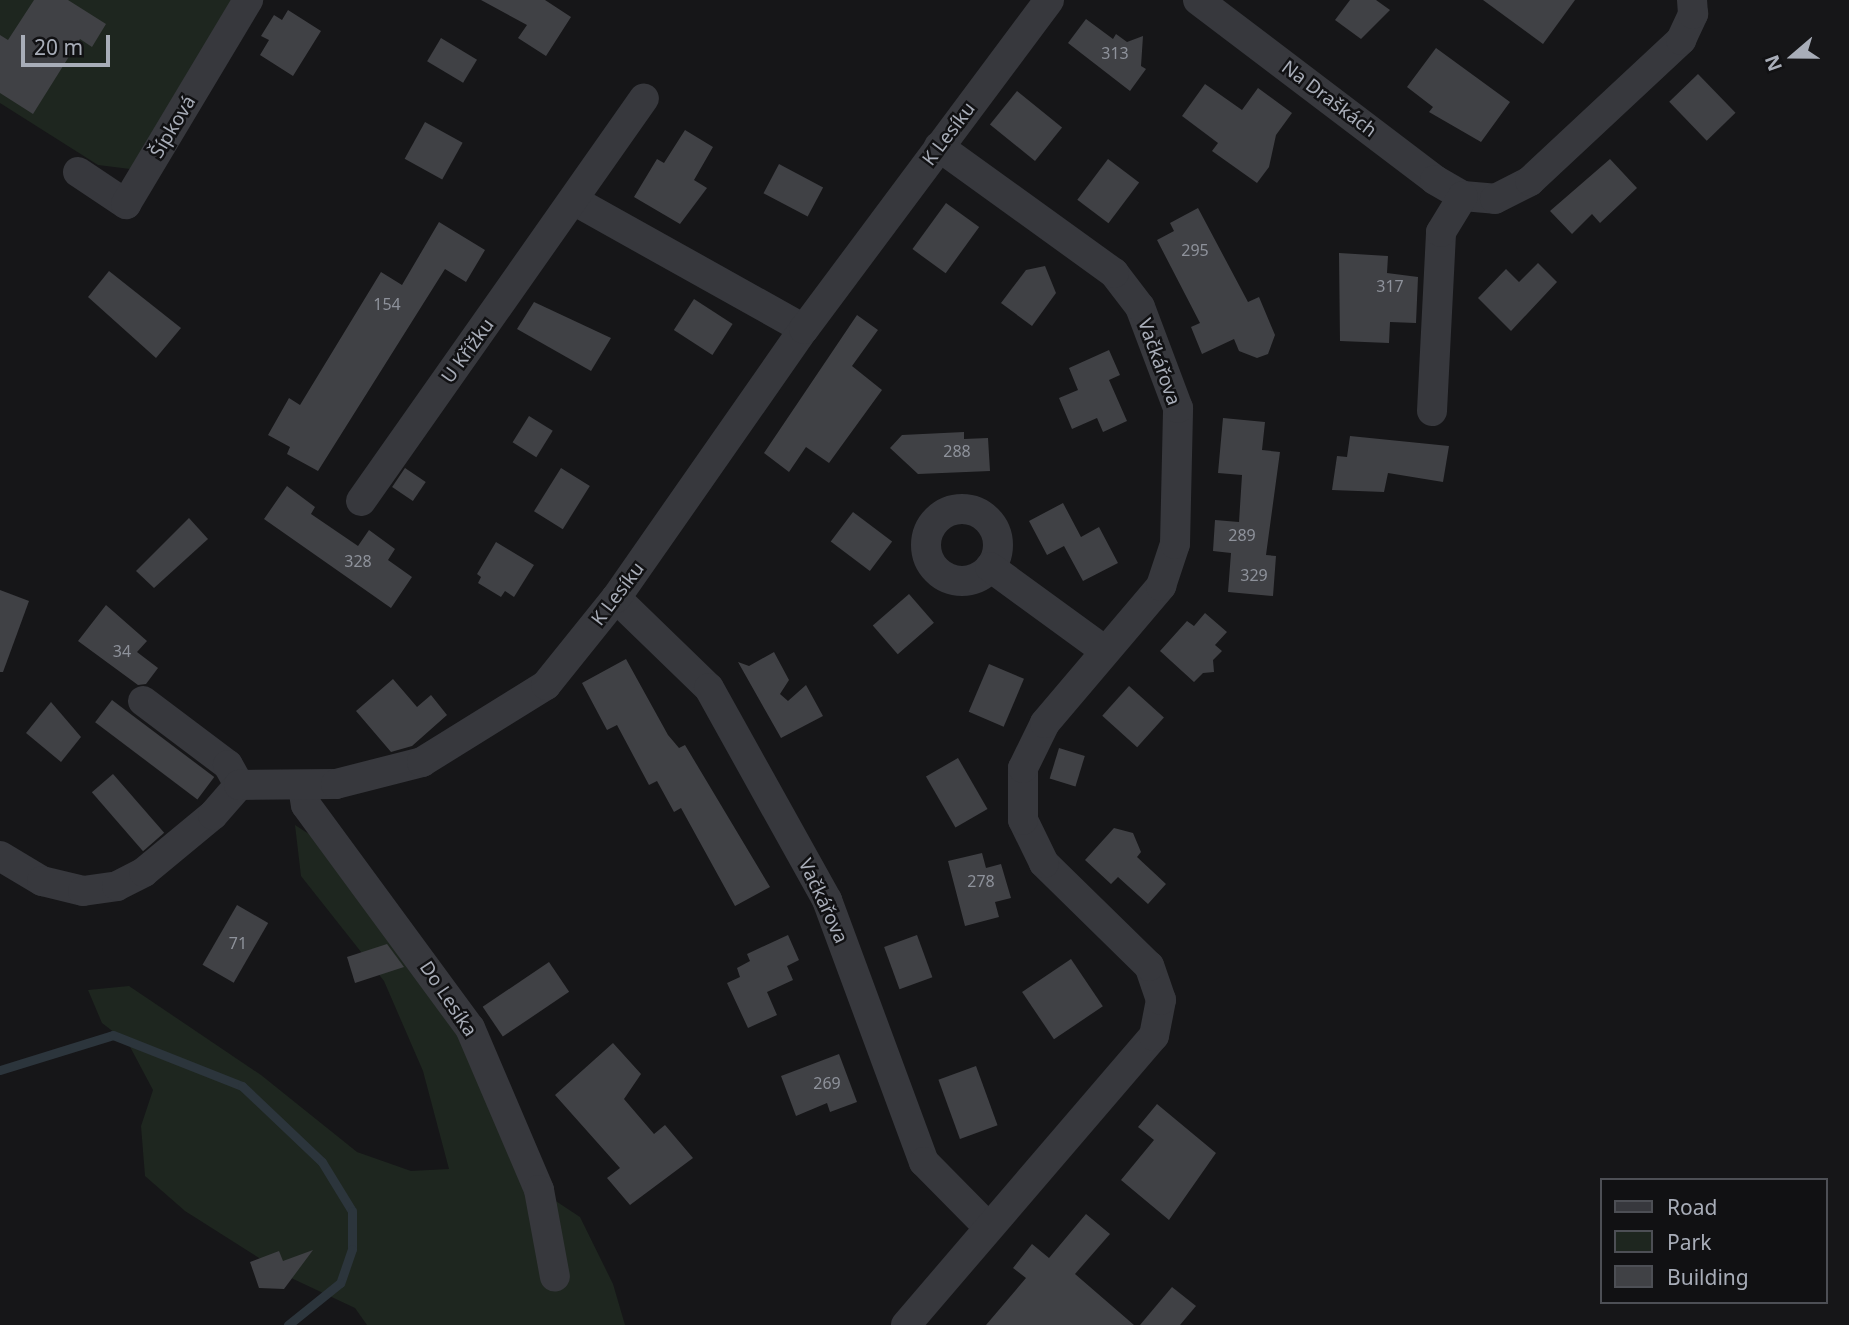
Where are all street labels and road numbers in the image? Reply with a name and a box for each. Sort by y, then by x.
street label: Na Draškách [1277,56,1381,142]
street label: Šípková [146,92,200,162]
street label: K Lesíku [918,98,980,170]
street label: U Křížku [437,314,499,388]
street label: Vačkářova [1133,316,1185,408]
street label: K Lesíku [587,558,649,630]
street label: Vačkářova [794,855,852,947]
street label: Do Lesíka [415,957,481,1041]

